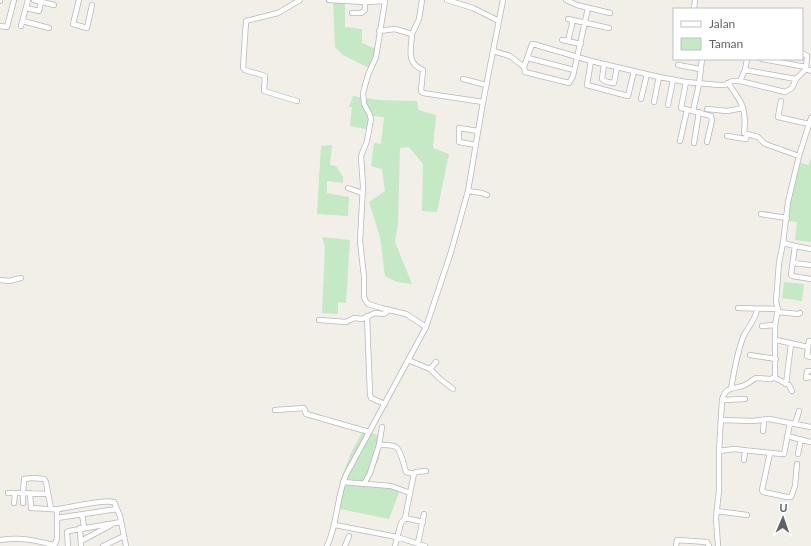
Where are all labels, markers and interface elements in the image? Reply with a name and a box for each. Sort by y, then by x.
legend [673,8,803,60]
text: Jalan [709,16,735,31]
text: Taman [709,36,743,51]
north arrow [763,498,803,538]
text: U [779,501,788,514]

